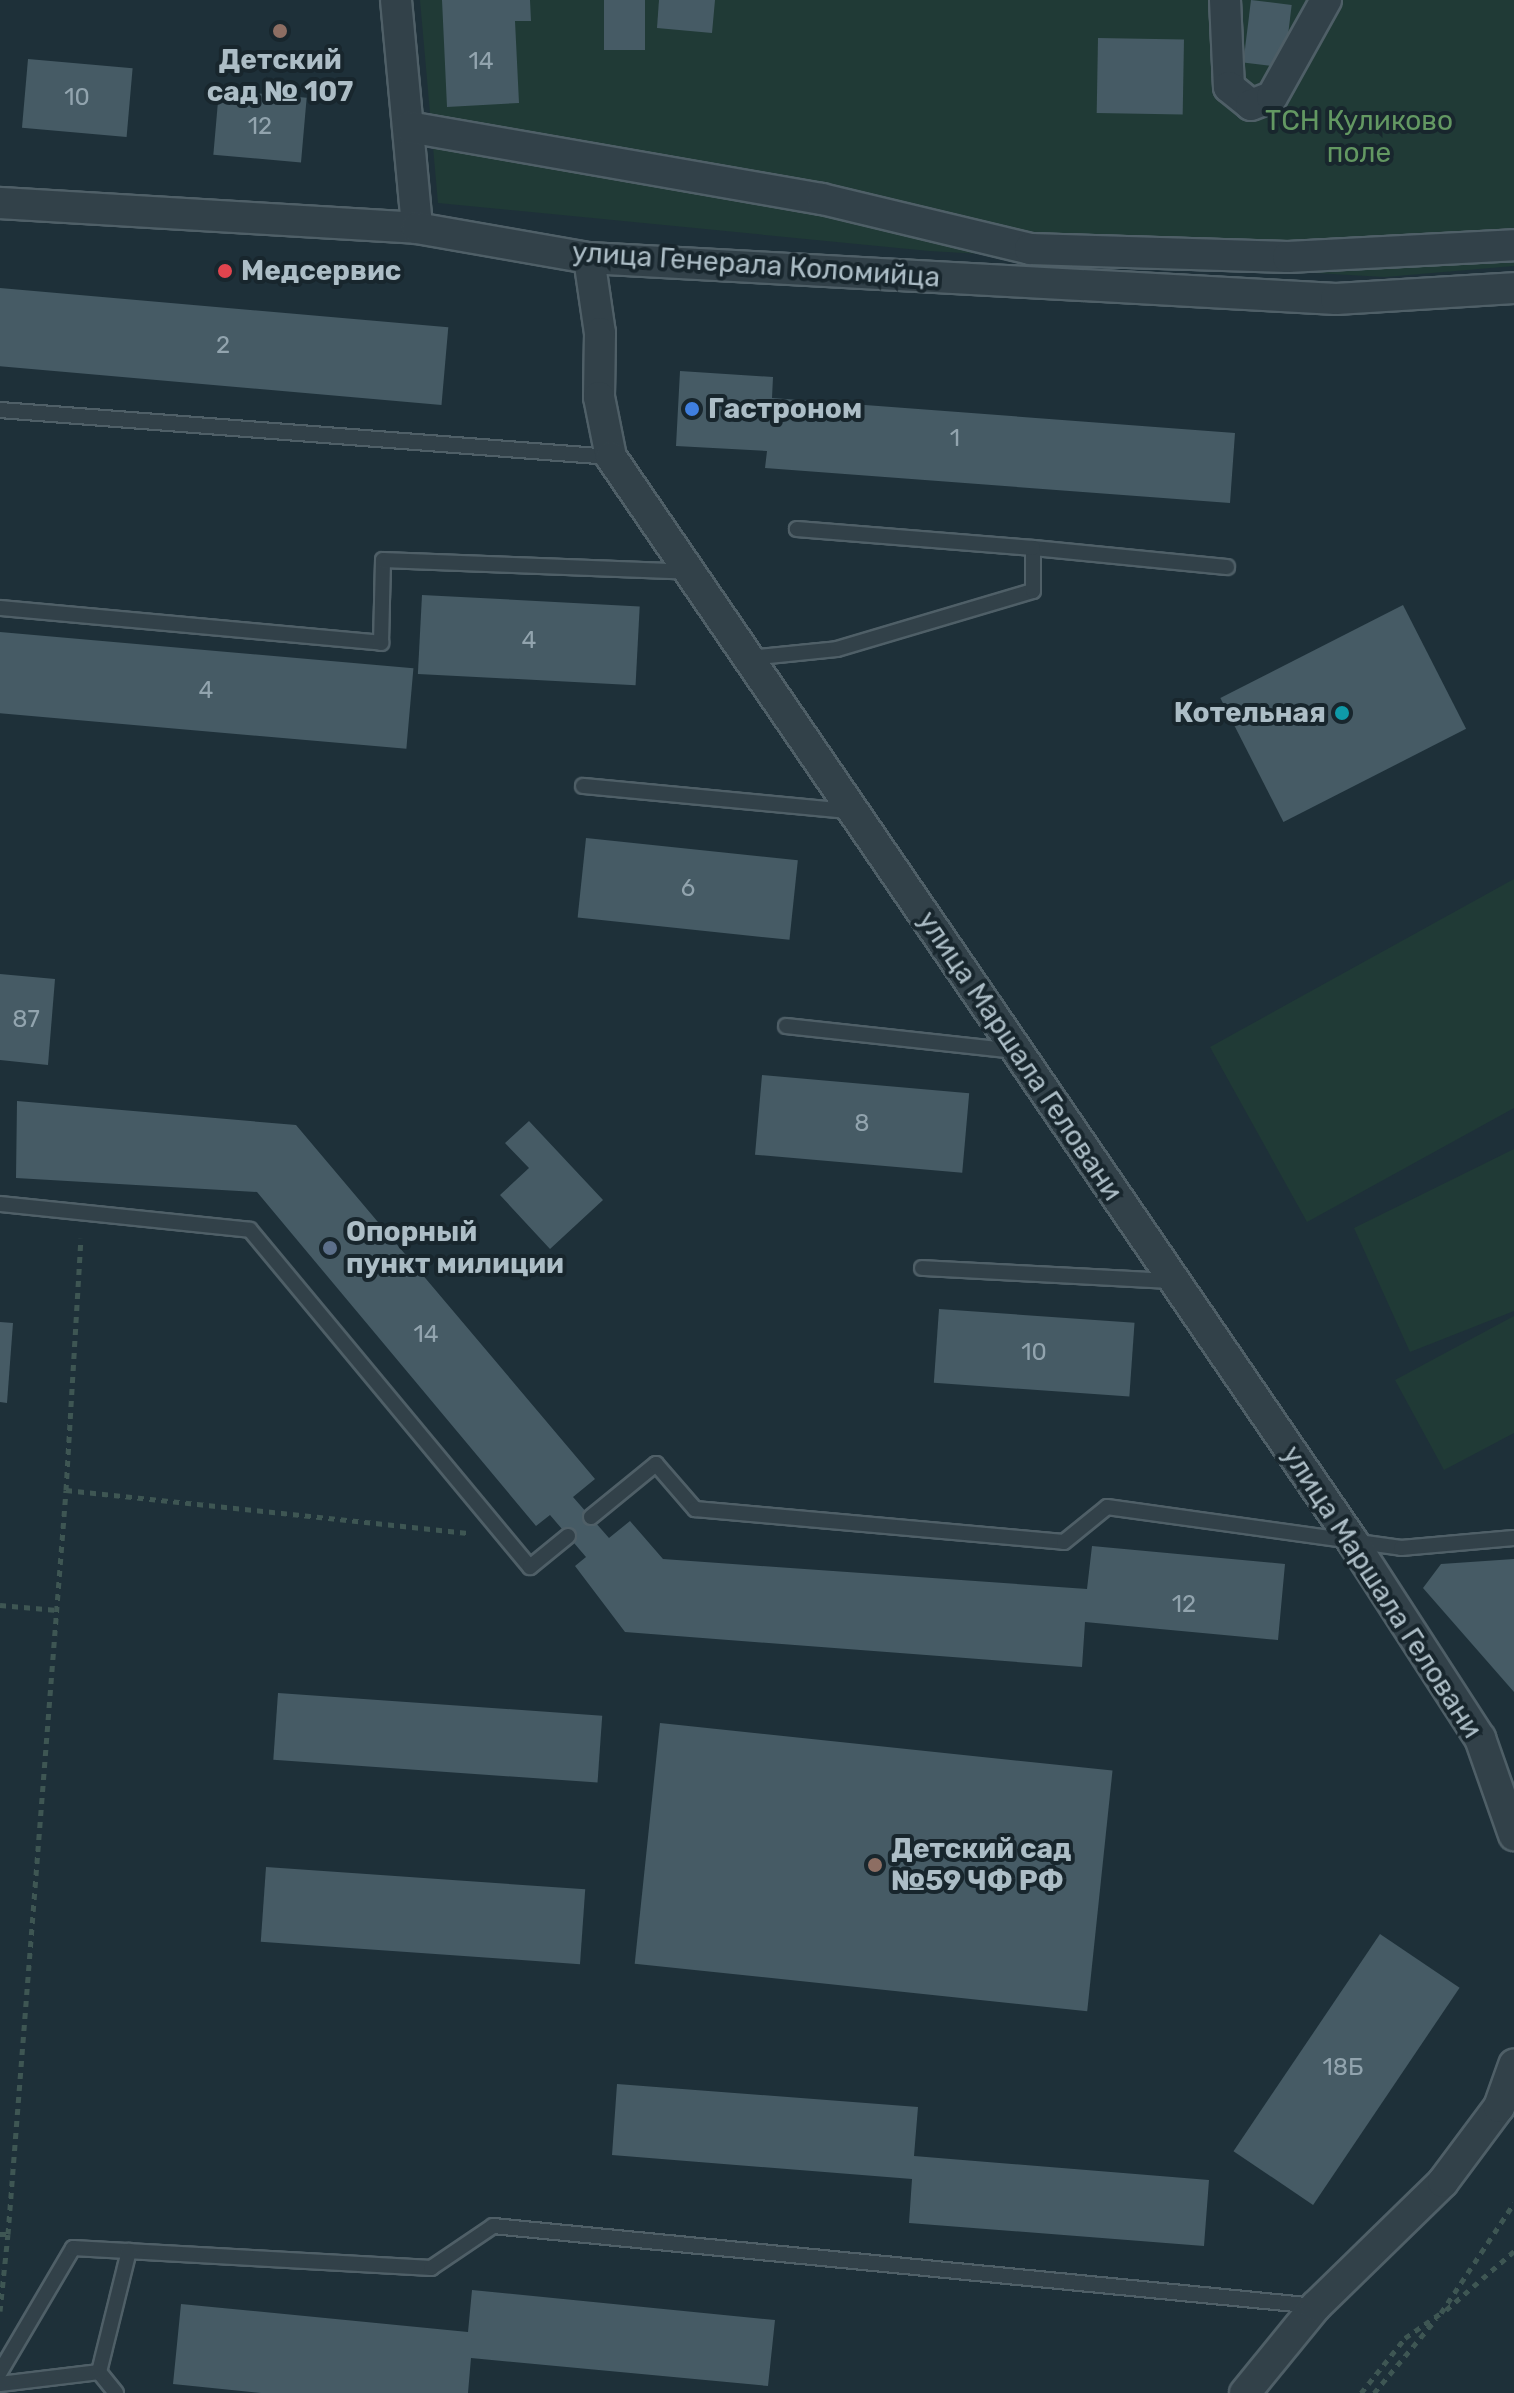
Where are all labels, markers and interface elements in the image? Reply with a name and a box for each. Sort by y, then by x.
marker: Детский сад № 107 [271,22,289,40]
place label: Детский сад № 107 [207,43,353,109]
house number: 14 [468,48,494,76]
house number: 10 [64,84,90,112]
park label: ТСН Куликово поле [1265,104,1453,170]
house number: 12 [248,113,272,141]
street label: улица Генерала Коломийца [571,235,941,295]
place label: Медсервис [241,254,401,288]
marker: Медсервис [216,262,234,280]
house number: 2 [216,332,230,360]
place label: Гастроном [708,392,862,426]
marker: Гастроном [683,400,701,418]
house number: 1 [950,425,960,453]
house number: 4 [522,627,536,655]
house number: 4 [199,677,213,705]
place label: Котельная [1174,696,1326,730]
marker: Котельная [1333,704,1351,722]
house number: 6 [681,875,695,903]
street label: улица Маршала Геловани [910,905,1130,1207]
house number: 87 [12,1006,40,1034]
house number: 8 [854,1110,870,1138]
place label: Опорный пункт милиции [346,1215,564,1281]
marker: Опорный пункт милиции [321,1239,339,1257]
house number: 14 [413,1321,439,1349]
house number: 10 [1021,1339,1047,1367]
street label: улица Маршала Геловани [1275,1439,1489,1745]
house number: 12 [1172,1591,1196,1619]
place label: Детский сад №59 ЧФ РФ [891,1832,1071,1898]
marker: Детский сад №59 ЧФ РФ [866,1856,884,1874]
house number: 18Б [1323,2054,1363,2082]

